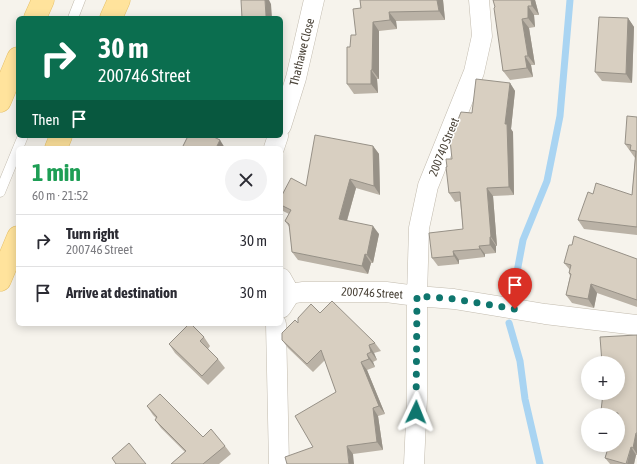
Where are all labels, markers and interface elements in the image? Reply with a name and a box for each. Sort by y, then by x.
street label: Thathawe Close [287,17,317,87]
icon: right [32,32,84,84]
text: 30 m [98,32,148,64]
text: 200746 Street [98,65,191,86]
icon: arrive [68,108,90,130]
text: Then [32,111,60,128]
street label: 200740 Street [426,115,462,178]
text: 1 min [32,159,81,186]
button: close [225,159,267,201]
text: 60 m · 21:52 [32,188,88,203]
text: Turn right [66,225,119,242]
icon: right [32,230,54,252]
text: 30 m [240,232,267,249]
text: 200746 Street [66,242,133,257]
pin [498,268,532,309]
icon: arrive [504,274,526,296]
icon: arrive [32,282,54,304]
text: Arrive at destination [66,284,177,301]
text: 30 m [240,284,267,301]
street label: 200746 Street [341,284,404,302]
map controls [581,356,625,452]
button: + [581,356,625,400]
position arrow [395,391,437,433]
button: − [581,408,625,452]

